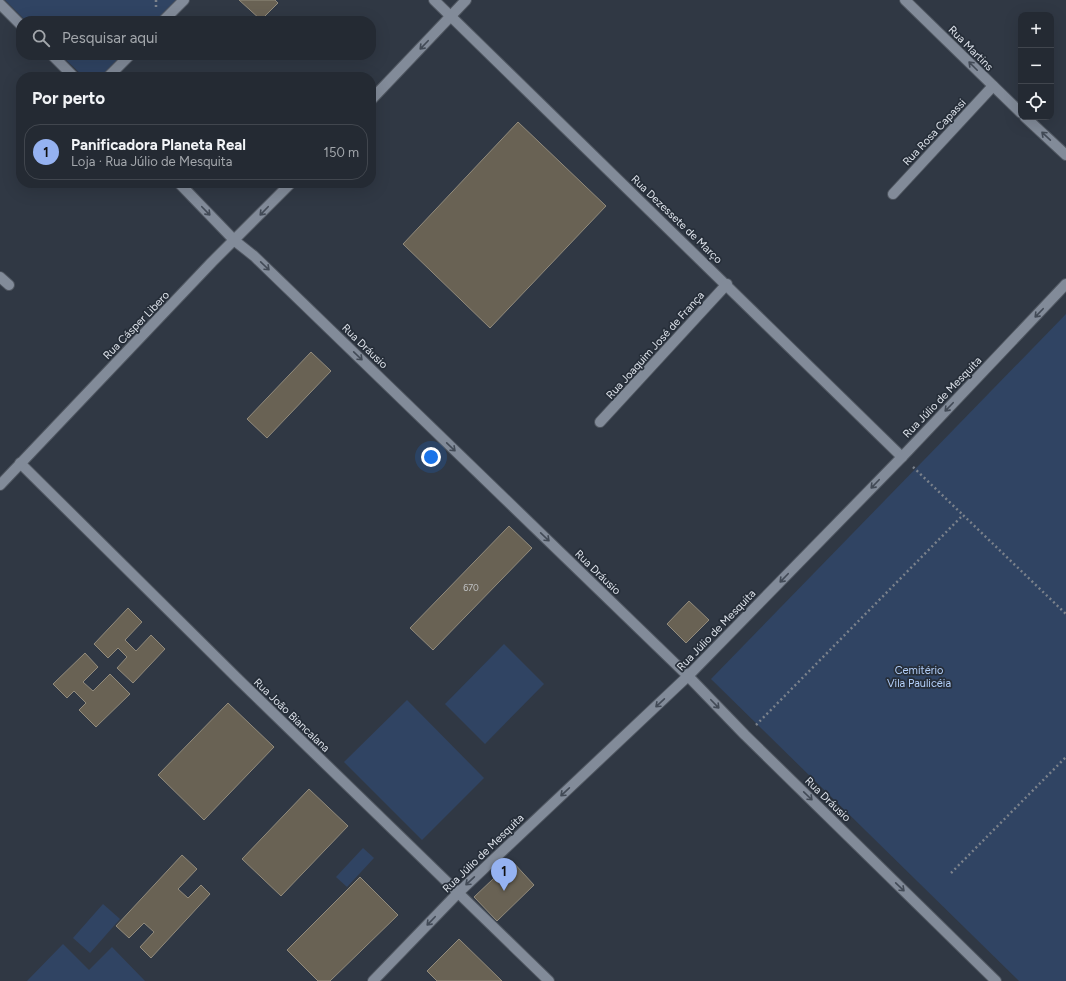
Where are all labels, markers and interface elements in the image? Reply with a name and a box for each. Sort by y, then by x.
map controls [1018,12,1054,120]
button: + [1018,12,1054,48]
search box [16,16,376,60]
street label: Rua Martins [946,23,996,73]
icon: search [30,27,52,49]
text: Pesquisar aqui [62,29,158,47]
one-way arrow [420,40,429,50]
button: − [1018,48,1054,84]
one-way arrow [968,62,978,71]
button: locate [1018,84,1054,120]
text: Por perto [32,88,105,108]
street label: Rua Rosa Capassi [900,96,969,168]
one-way arrow [1041,131,1051,141]
text: Panificadora Planeta Real [71,136,246,154]
text: 1 [43,145,49,160]
text: 150 m [324,145,359,160]
text: Loja · Rua Júlio de Mesquita [71,154,232,169]
street label: Rua Dezessete de Março [628,172,725,266]
one-way arrow [201,206,211,216]
one-way arrow [259,206,268,216]
one-way arrow [260,261,270,271]
street label: Rua Cásper Libero [101,289,172,362]
street label: Rua Joaquim José de França [604,289,707,402]
one-way arrow [1034,308,1044,318]
street label: Rua Dráusio [339,321,390,371]
one-way arrow [353,352,363,361]
street label: Rua Júlio de Mesquita [900,354,984,441]
one-way arrow [945,402,954,412]
one-way arrow [446,442,456,452]
your location [421,447,441,467]
one-way arrow [870,479,880,489]
one-way arrow [540,532,550,542]
street label: Rua Dráusio [572,547,623,597]
one-way arrow [779,573,789,583]
house number: 670 [463,582,479,593]
street label: Rua Júlio de Mesquita [674,587,758,674]
park label: Cemitério Vila Paulicéia [887,664,951,690]
street label: Rua João Biancalana [251,676,332,755]
one-way arrow [655,698,665,708]
one-way arrow [711,699,720,709]
street label: Rua Dráusio [802,774,853,824]
one-way arrow [560,787,570,797]
one-way arrow [803,791,813,801]
street label: Rua Júlio de Mesquita [440,811,527,895]
pin: 1 [491,858,517,891]
one-way arrow [465,876,475,886]
one-way arrow [895,882,905,892]
one-way arrow [426,916,436,926]

